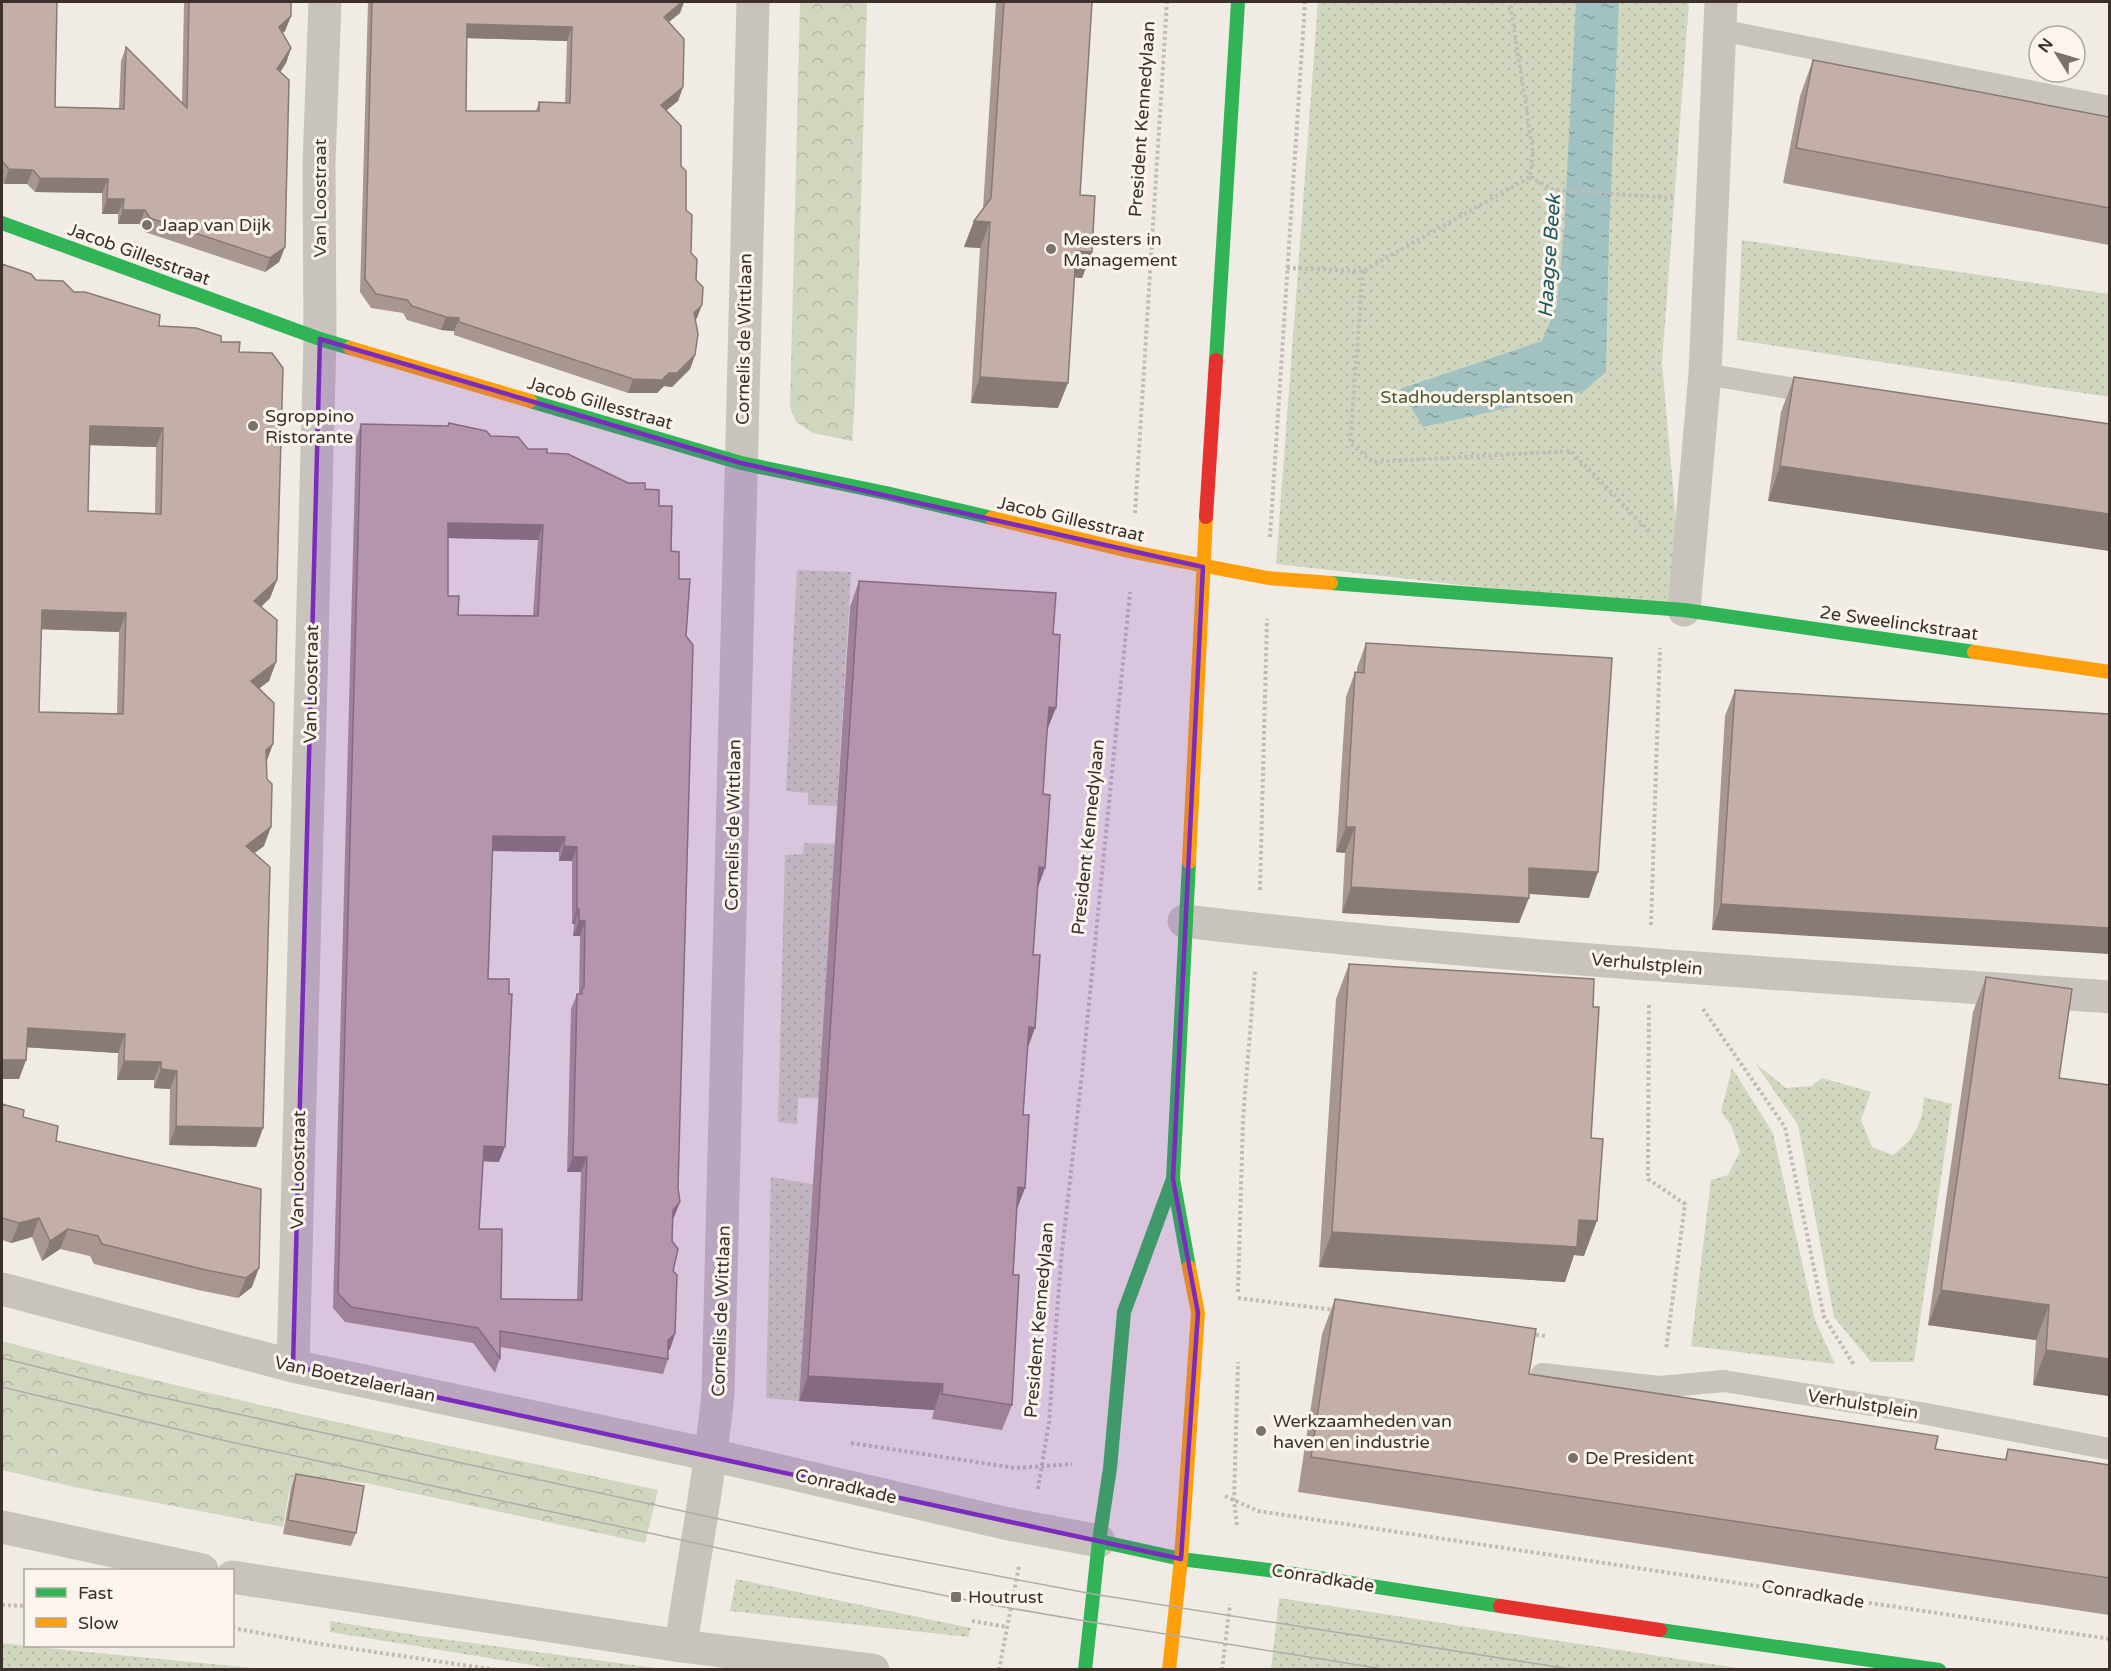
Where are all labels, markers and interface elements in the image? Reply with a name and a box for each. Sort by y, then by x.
street label: President Kennedylaan [1124,20,1160,218]
north arrow [2027,24,2087,84]
text: N [2034,34,2058,57]
street label: Van Loostraat [309,139,331,257]
water label: Haagse Beek [1534,191,1566,319]
place label: Jaap van Dijk [159,214,271,236]
street label: Jacob Gillesstraat [65,218,213,290]
marker: Jaap van Dijk [140,218,154,232]
place label: Meesters in Management [1063,228,1178,271]
marker: Meesters in Management [1044,242,1058,256]
street label: Cornelis de Wittlaan [732,253,756,425]
street label: Jacob Gillesstraat [525,372,675,434]
park label: Stadhoudersplantsoen [1380,386,1574,408]
place label: Sgroppino Ristorante [265,405,354,448]
marker: Sgroppino Ristorante [246,419,260,433]
street label: Jacob Gillesstraat [995,491,1147,547]
street label: 2e Sweelinckstraat [1818,601,1980,645]
street label: Van Loostraat [299,624,323,744]
street label: President Kennedylaan [1067,738,1109,936]
street label: Cornelis de Wittlaan [721,739,745,911]
street label: Verhulstplein [1590,948,1704,980]
street label: Van Loostraat [286,1110,310,1230]
street label: President Kennedylaan [1019,1221,1059,1419]
street label: Cornelis de Wittlaan [707,1225,735,1397]
street label: Van Boetzelaerlaan [272,1351,438,1407]
street label: Verhulstplein [1806,1384,1920,1424]
place label: Werkzaamheden van haven en industrie [1273,1410,1452,1453]
marker: Werkzaamheden van haven en industrie [1254,1424,1268,1438]
place label: De President [1585,1447,1694,1469]
marker: De President [1566,1451,1580,1465]
street label: Conradkade [793,1464,899,1508]
street label: Conradkade [1270,1559,1376,1597]
legend [24,1569,234,1647]
street label: Conradkade [1760,1575,1866,1613]
text: Fast [78,1582,113,1604]
place label: Houtrust [968,1586,1044,1608]
marker: Houtrust [949,1590,963,1604]
text: Slow [78,1612,119,1634]

